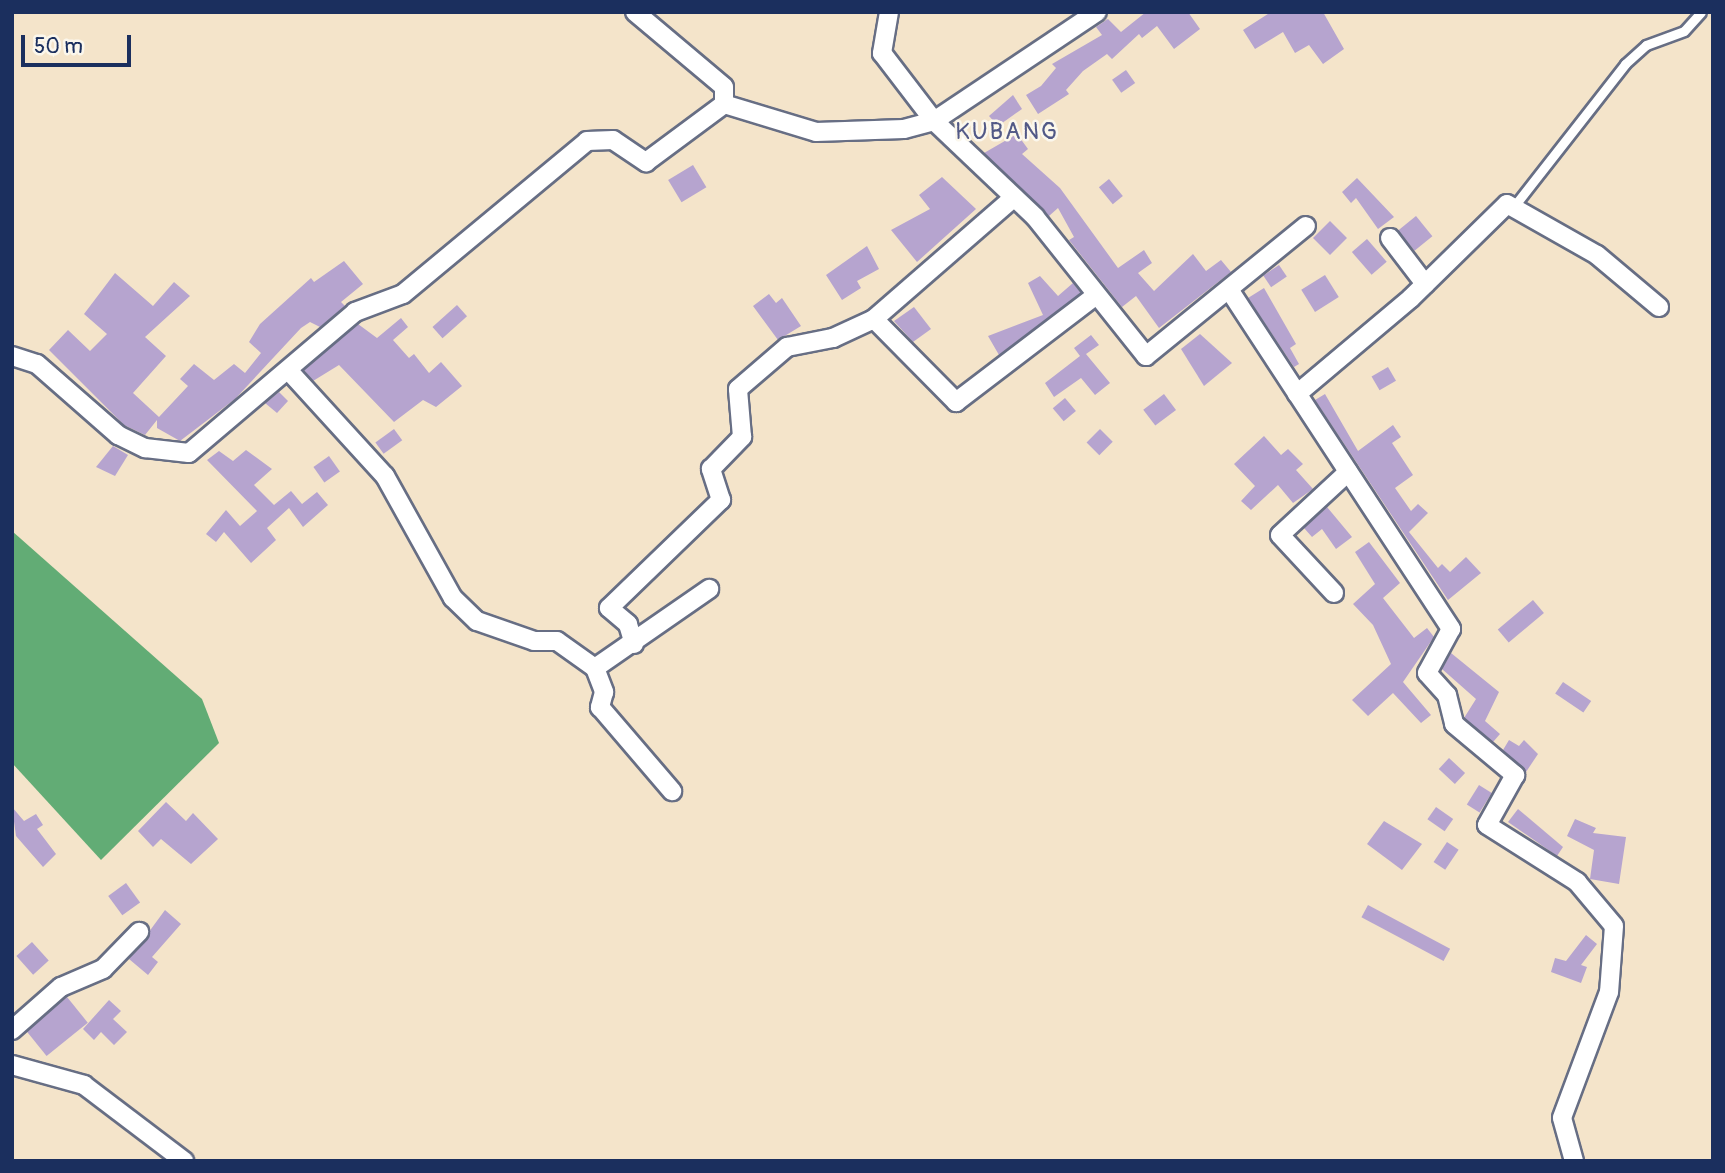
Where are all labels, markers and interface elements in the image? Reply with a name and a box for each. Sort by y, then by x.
scale bar [24,21,135,65]
text: 50 m [34,33,83,60]
district label: KUBANG [956,118,1058,146]

